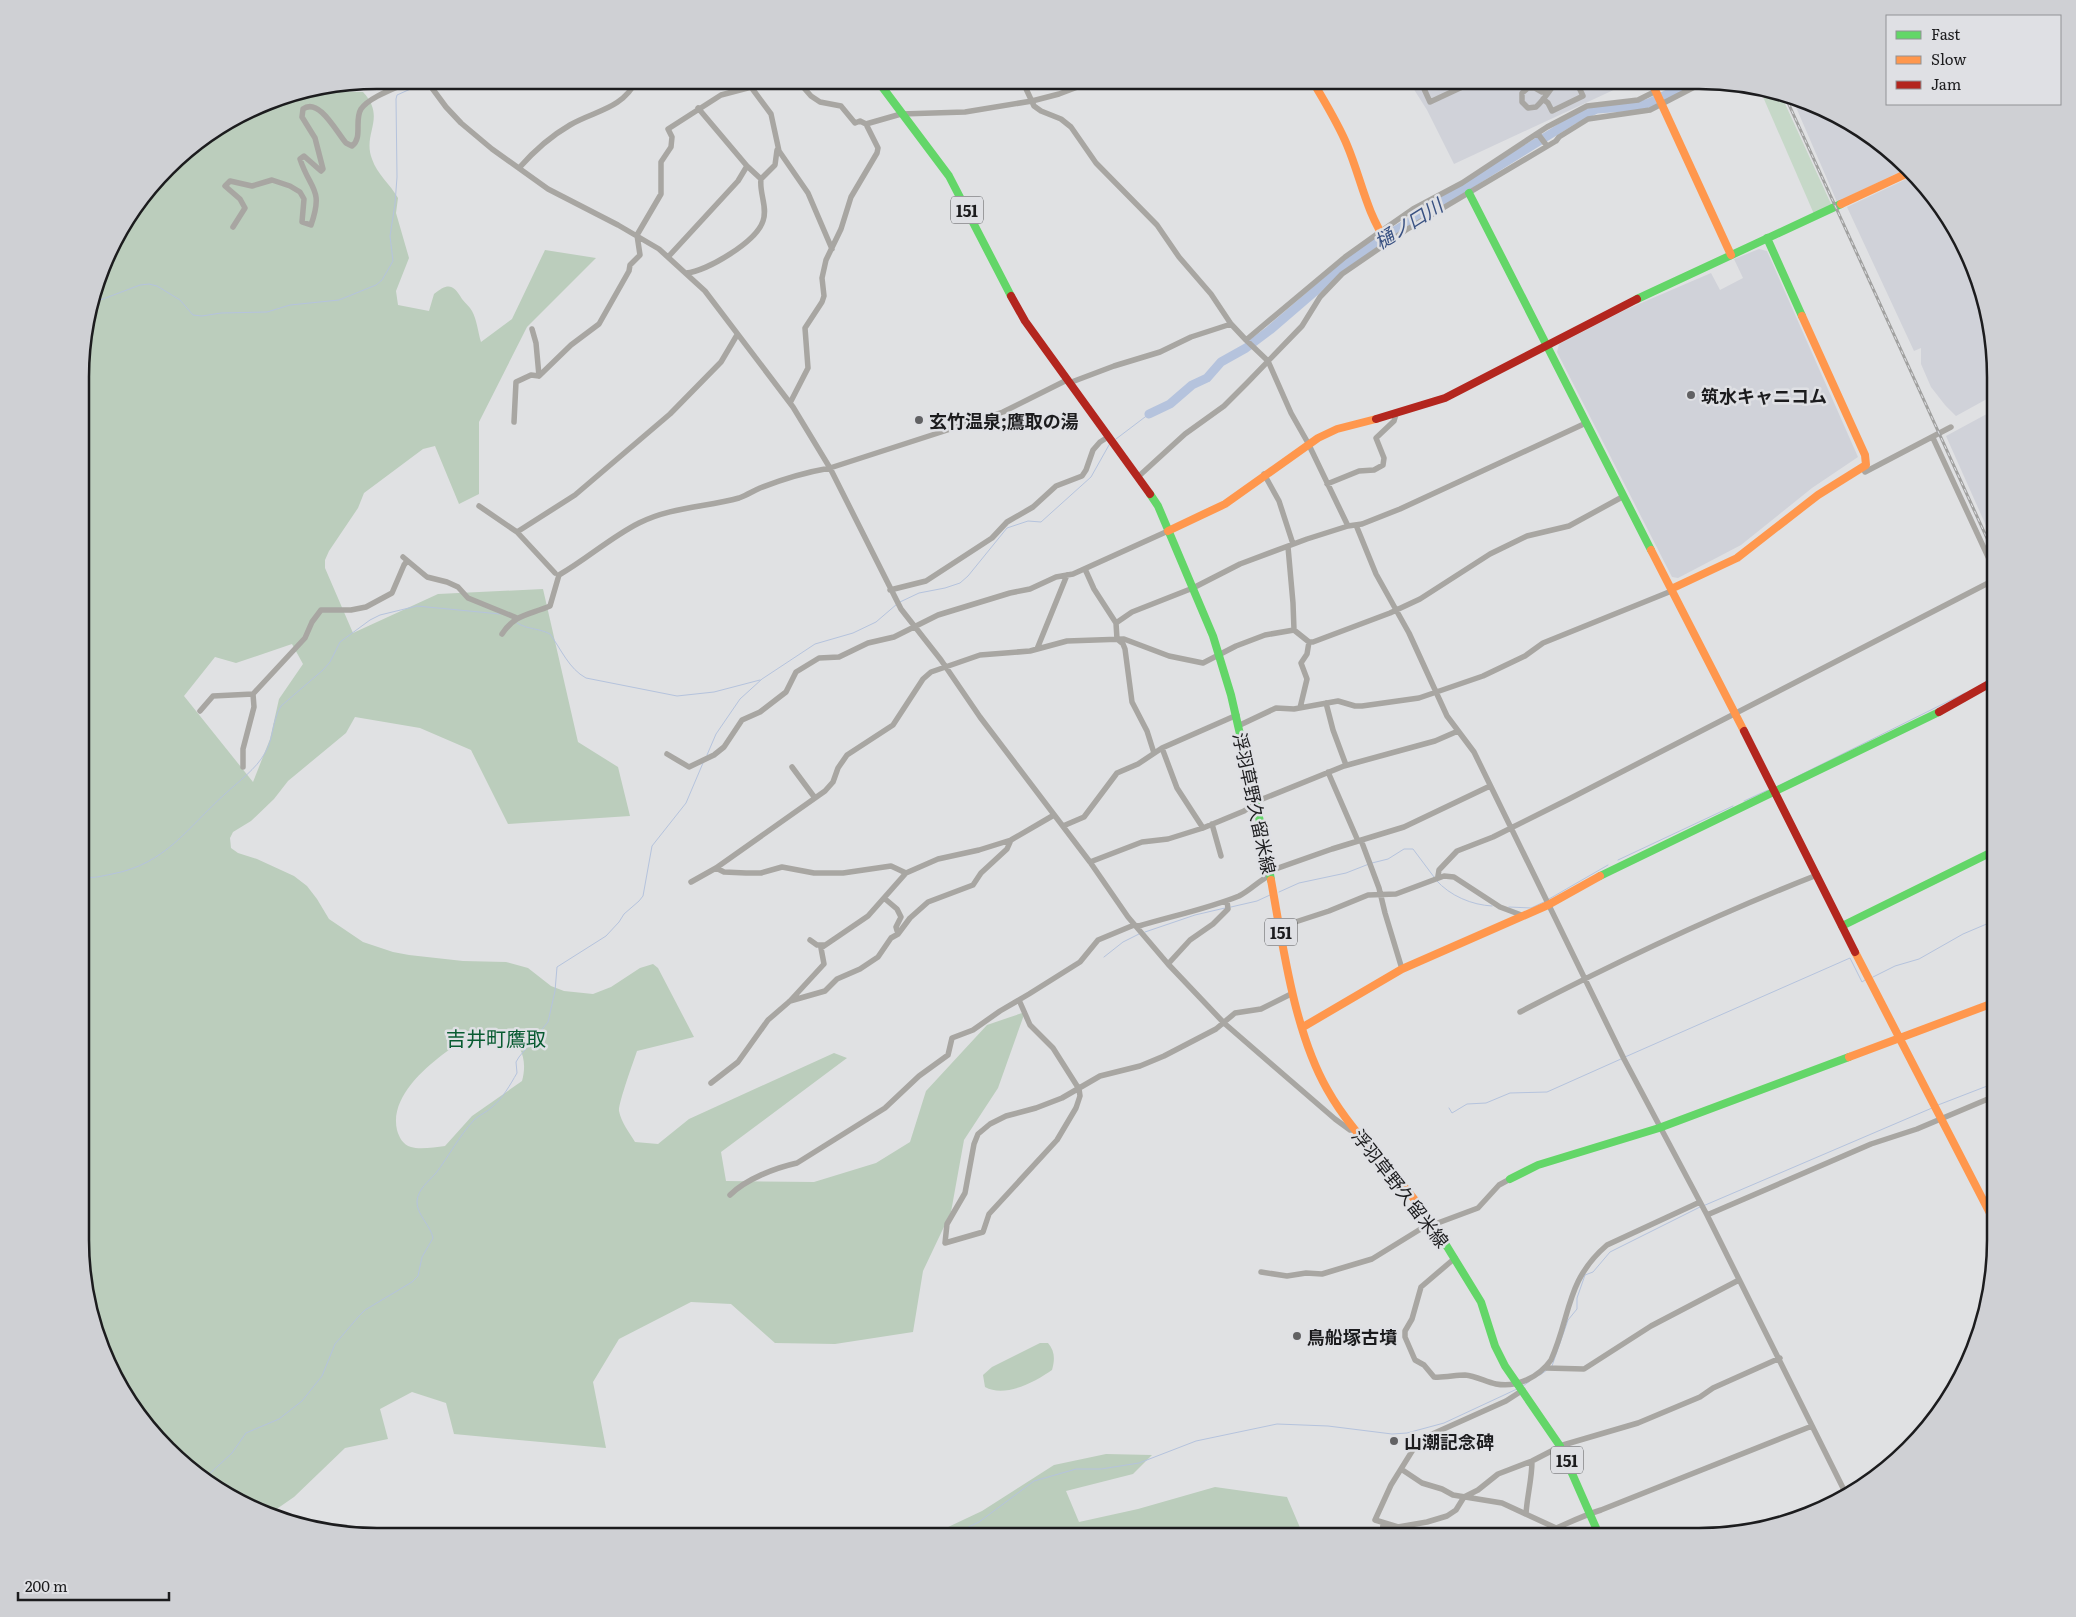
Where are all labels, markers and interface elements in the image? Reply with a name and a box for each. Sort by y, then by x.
legend [1886,15,2061,105]
text: Fast [1931,22,1960,45]
text: Slow [1931,47,1966,70]
text: Jam [1931,72,1962,95]
water label: 樋ノ口川 [1368,190,1449,255]
road number: 151 [951,196,983,224]
place label: 筑水キャニコム [1701,382,1827,409]
marker: 筑水キャニコム [1685,389,1697,401]
place label: 玄竹温泉;鷹取の湯 [929,407,1079,434]
marker: 玄竹温泉;鷹取の湯 [913,414,925,426]
street label: 浮羽草野久留米線 [1227,730,1283,876]
road number: 151 [1265,919,1297,946]
district label: 吉井町鷹取 [446,1022,546,1052]
street label: 浮羽草野久留米線 [1346,1123,1456,1253]
place label: 鳥船塚古墳 [1307,1323,1397,1350]
marker: 鳥船塚古墳 [1291,1330,1303,1342]
place label: 山潮記念碑 [1404,1428,1494,1455]
marker: 山潮記念碑 [1388,1435,1400,1447]
road number: 151 [1551,1446,1583,1474]
scale bar [18,1570,169,1602]
text: 200 m [25,1574,68,1597]

